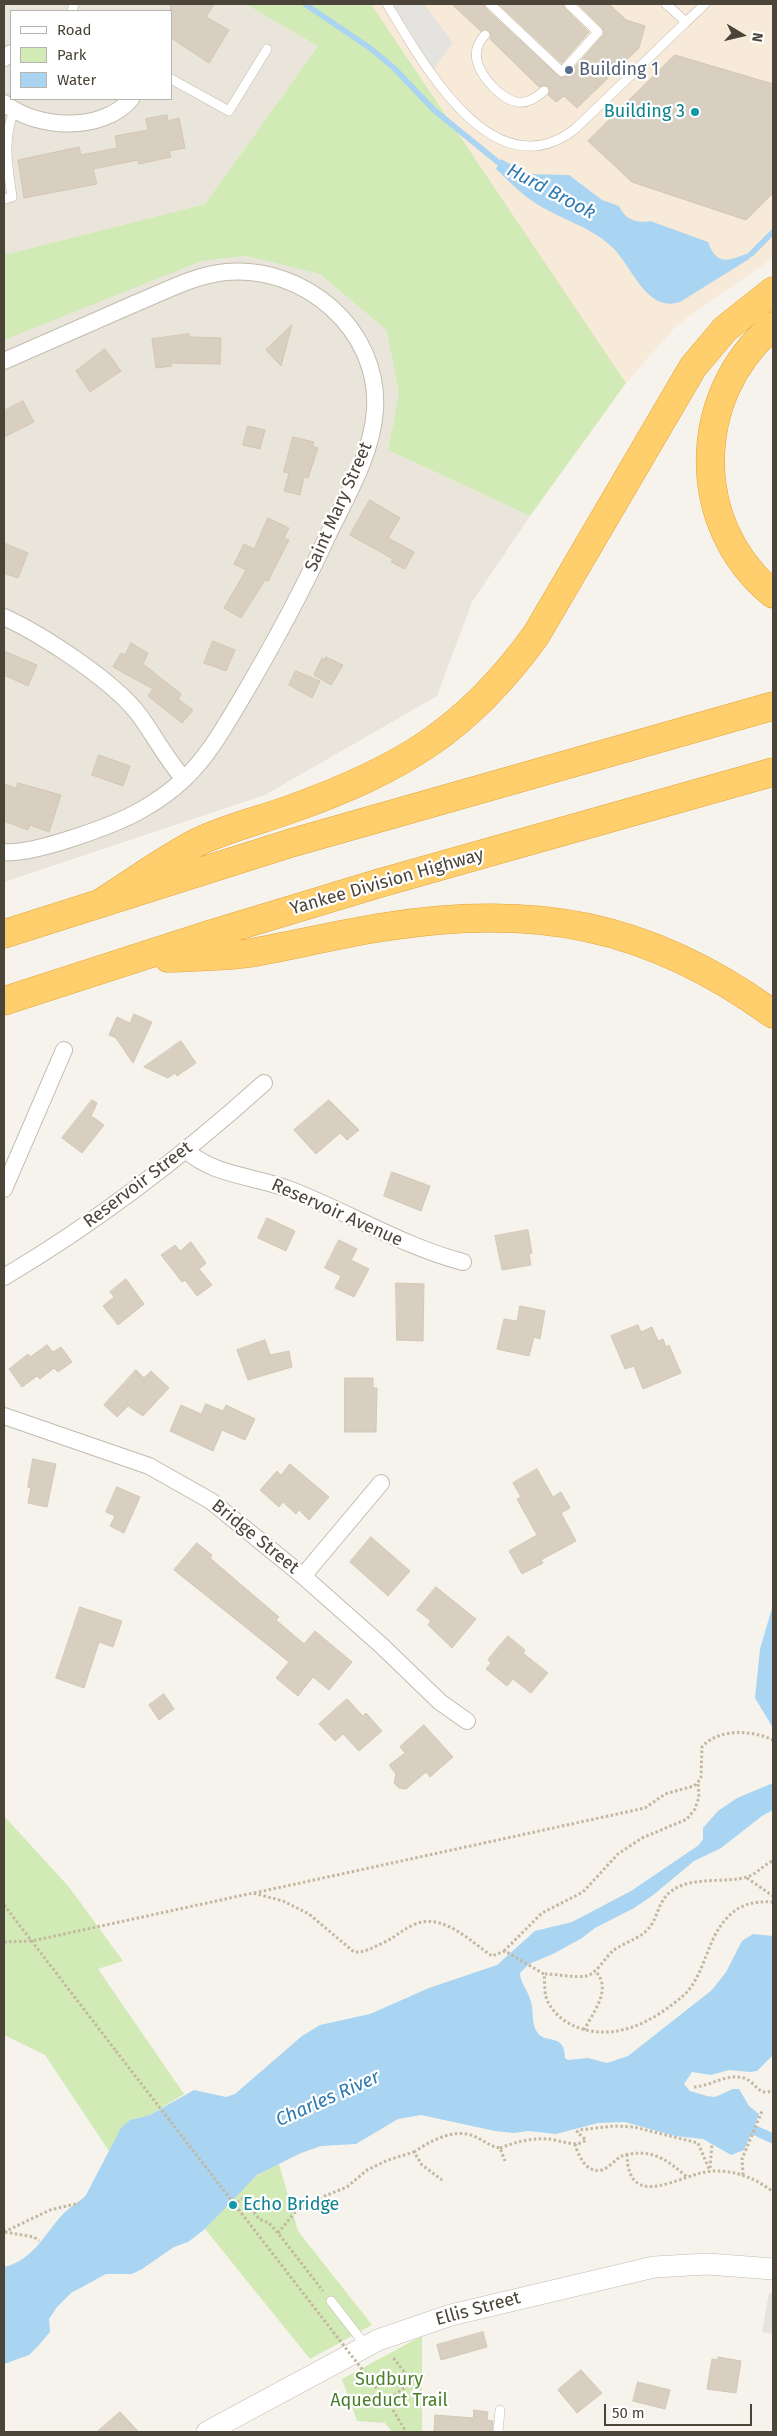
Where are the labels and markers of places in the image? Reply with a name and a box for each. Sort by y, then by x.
place label: Building 1 [579,59,659,81]
marker: Building 1 [563,64,575,76]
place label: Building 3 [604,101,685,123]
marker: Building 3 [689,106,701,118]
place label: Echo Bridge [243,2194,339,2216]
marker: Echo Bridge [227,2199,239,2211]

